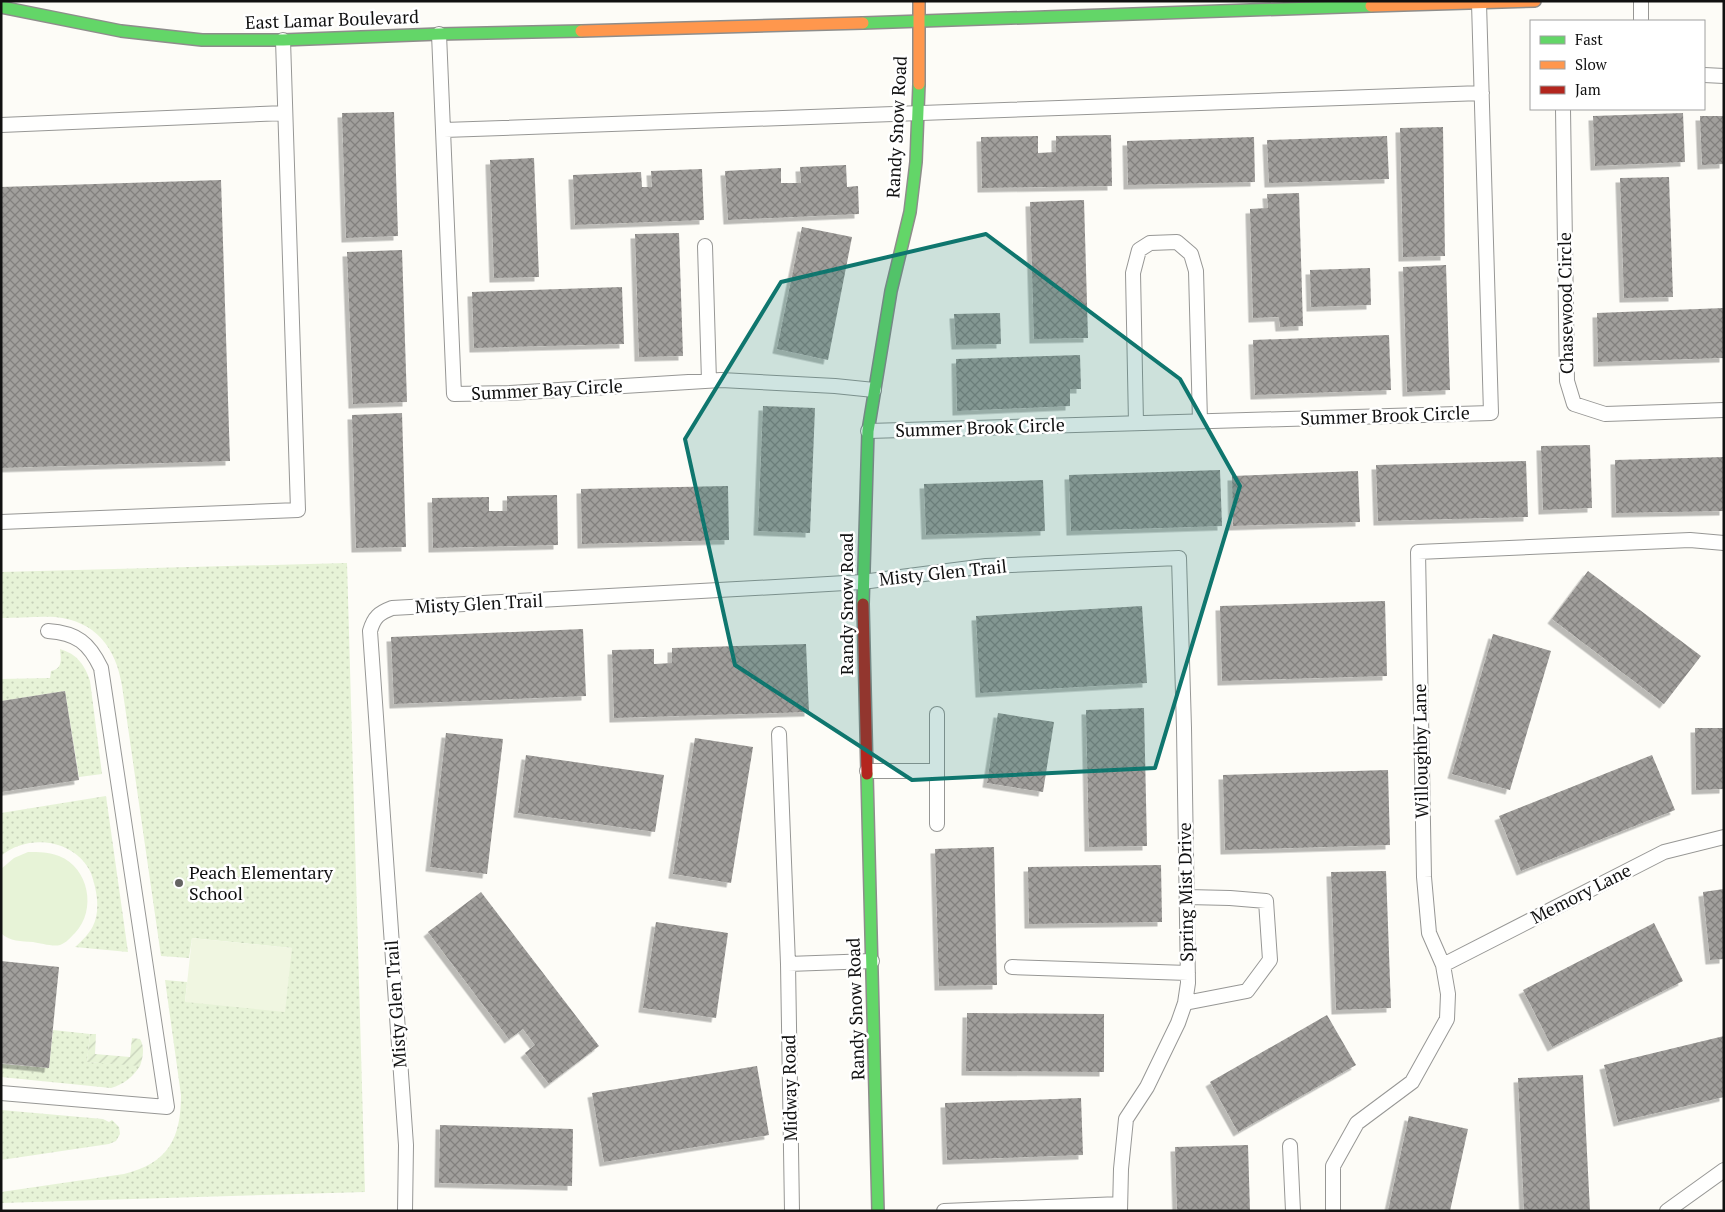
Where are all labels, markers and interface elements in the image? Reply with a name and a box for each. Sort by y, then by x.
street label: East Lamar Boulevard [245,4,419,34]
legend [1530,20,1705,110]
text: Fast [1575,29,1603,49]
text: Slow [1575,54,1608,74]
street label: Randy Snow Road [880,55,912,199]
text: Jam [1575,79,1601,99]
street label: Chasewood Circle [1552,232,1578,374]
street label: Summer Bay Circle [471,373,623,405]
street label: Summer Brook Circle [1300,400,1470,430]
street label: Summer Brook Circle [895,412,1065,442]
street label: Randy Snow Road [834,533,858,675]
street label: Misty Glen Trail [878,553,1008,591]
street label: Misty Glen Trail [414,588,544,618]
street label: Willoughby Lane [1407,683,1433,819]
street label: Spring Mist Drive [1172,822,1198,962]
street label: Memory Lane [1526,858,1635,929]
place label: Peach Elementary School [189,860,334,905]
marker: Peach Elementary School [173,877,185,889]
street label: Randy Snow Road [841,937,869,1081]
street label: Misty Glen Trail [379,939,411,1069]
street label: Midway Road [776,1034,802,1142]

